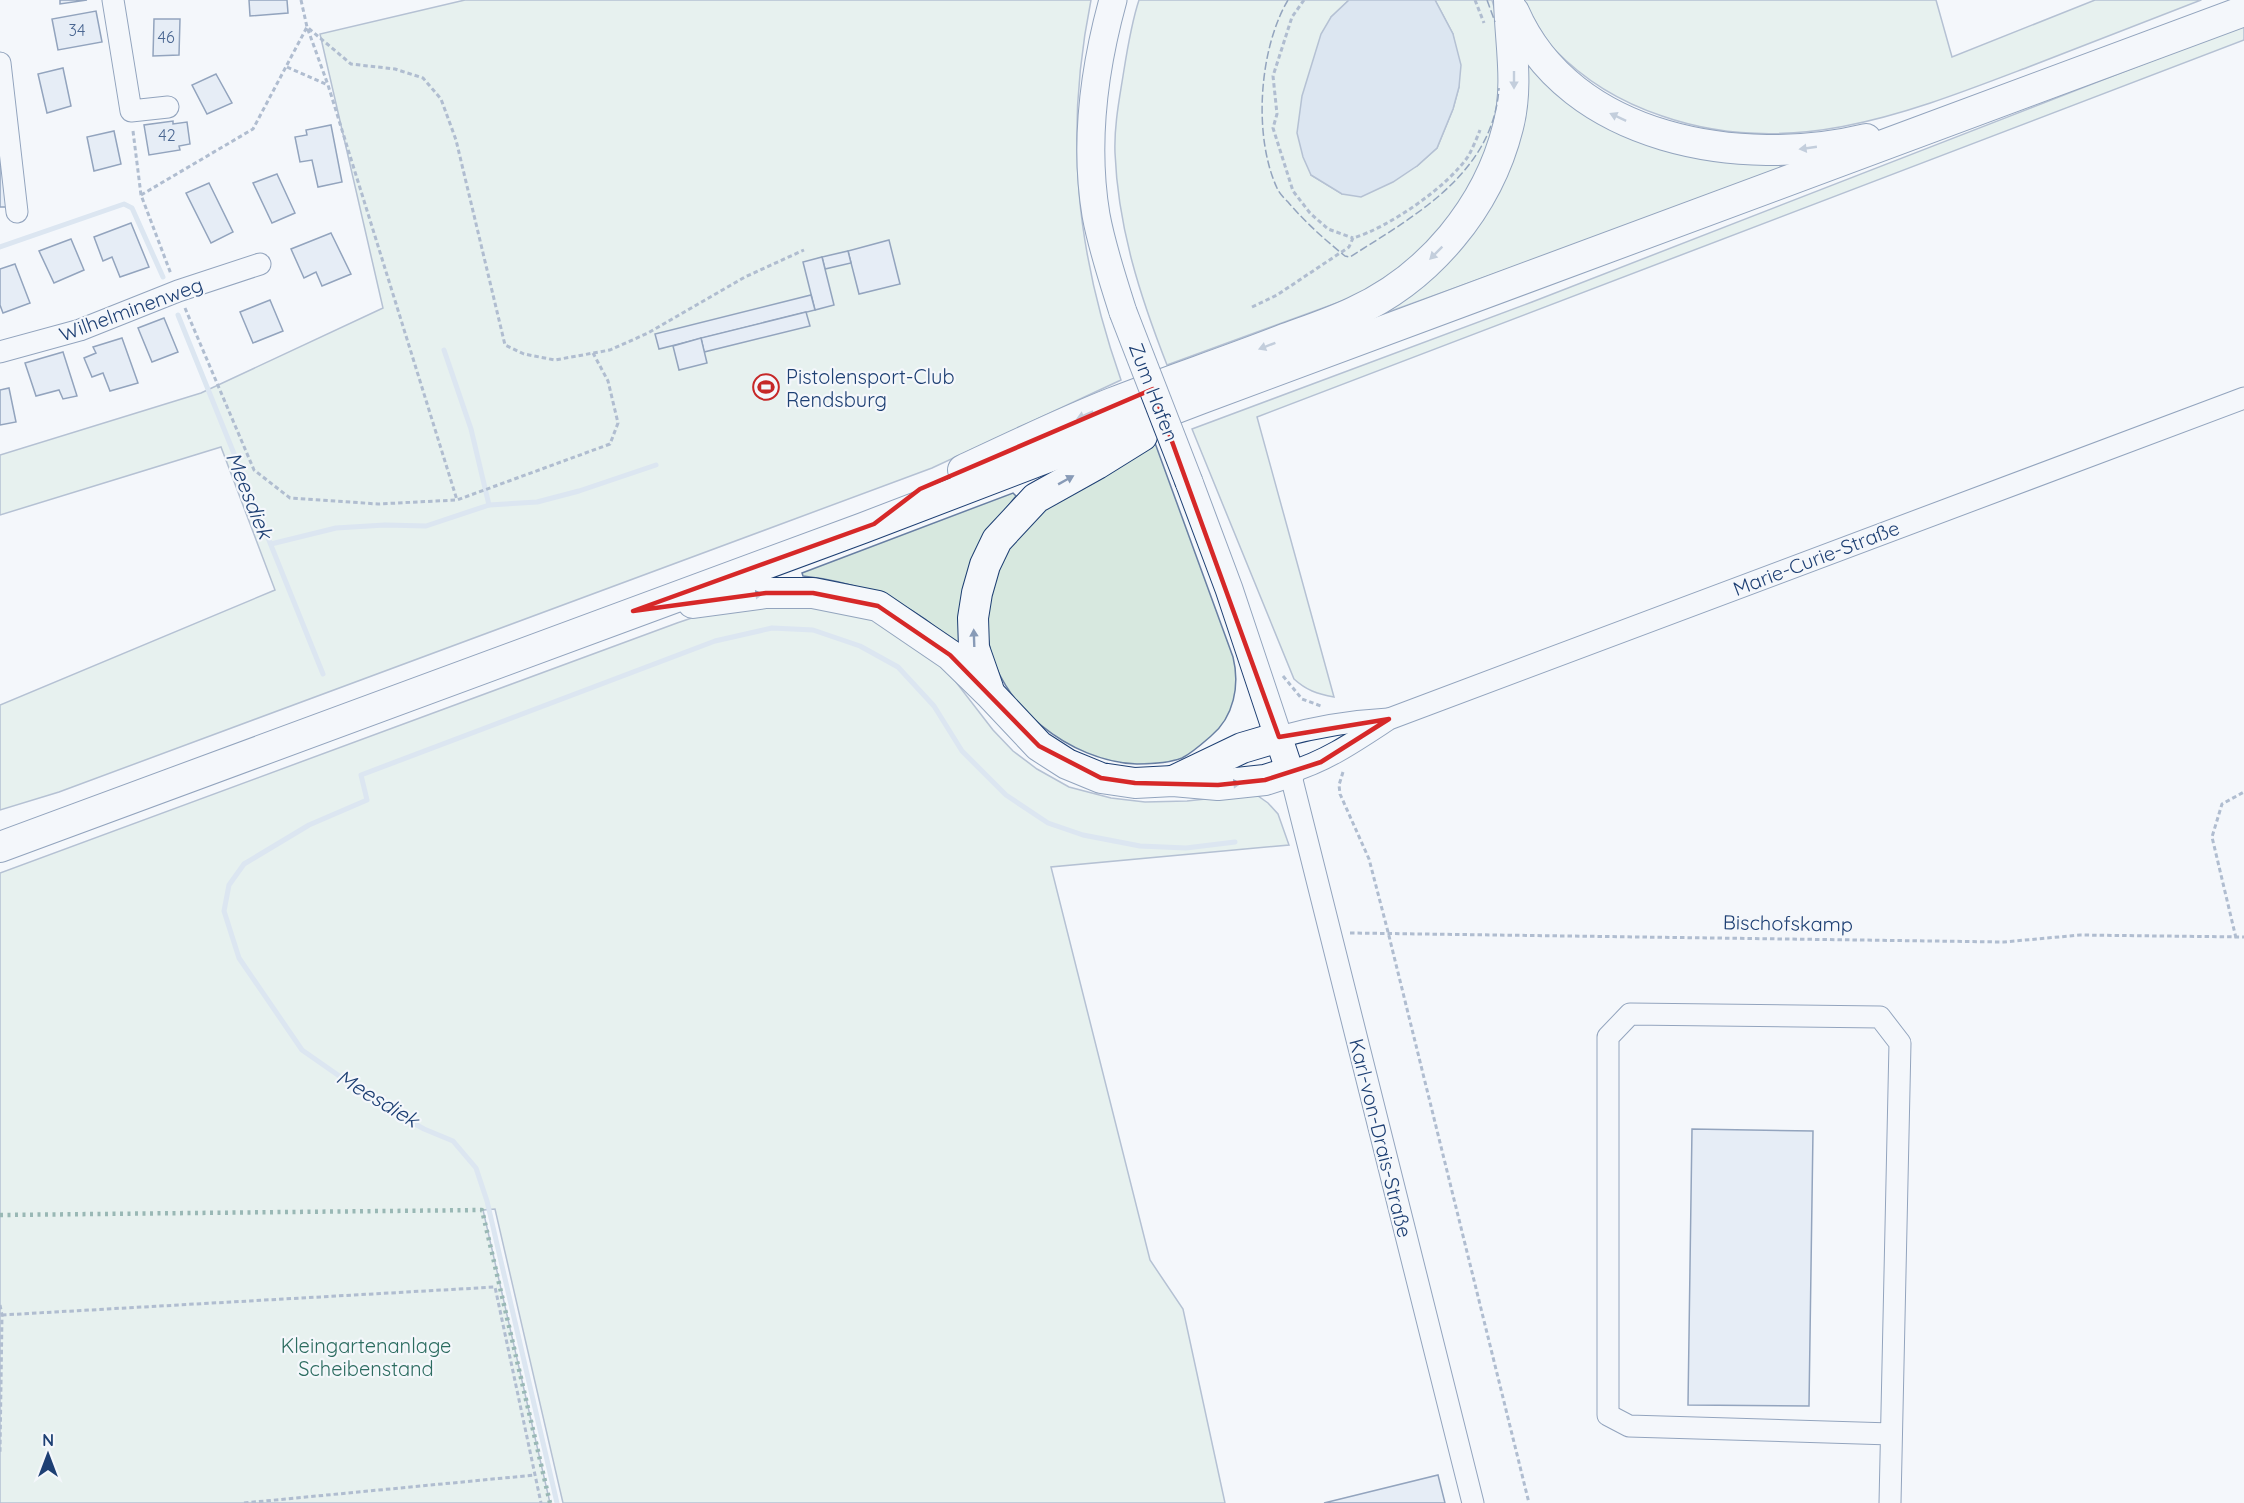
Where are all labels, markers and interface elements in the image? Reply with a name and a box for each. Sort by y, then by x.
house number: 34 [69,20,85,40]
house number: 46 [157,27,175,47]
one-way arrow [1509,70,1519,89]
one-way arrow [1610,112,1627,121]
house number: 42 [158,125,176,145]
one-way arrow [1798,143,1817,152]
one-way arrow [1430,246,1444,260]
street label: Wilhelminenweg [56,271,206,347]
street label: Zum Hafen [1124,339,1184,445]
one-way arrow [1258,342,1276,351]
place label: Pistolensport-Club Rendsburg [786,364,955,412]
sports icon: Pistolensport-Club Rendsburg [751,372,781,402]
one-way arrow [1075,410,1093,420]
water label: Meesdiek [221,448,280,544]
one-way arrow [1058,475,1075,485]
street label: Marie-Curie-Straße [1729,515,1903,601]
one-way arrow [744,590,763,600]
one-way arrow [969,629,979,648]
one-way arrow [1222,779,1241,789]
street label: Bischofskamp [1723,909,1853,937]
street label: Karl-von-Drais-Straße [1344,1036,1418,1240]
water label: Meesdiek [332,1063,425,1134]
park label: Kleingartenanlage Scheibenstand [281,1333,451,1381]
north arrow [18,1425,78,1485]
text: N [42,1430,54,1450]

